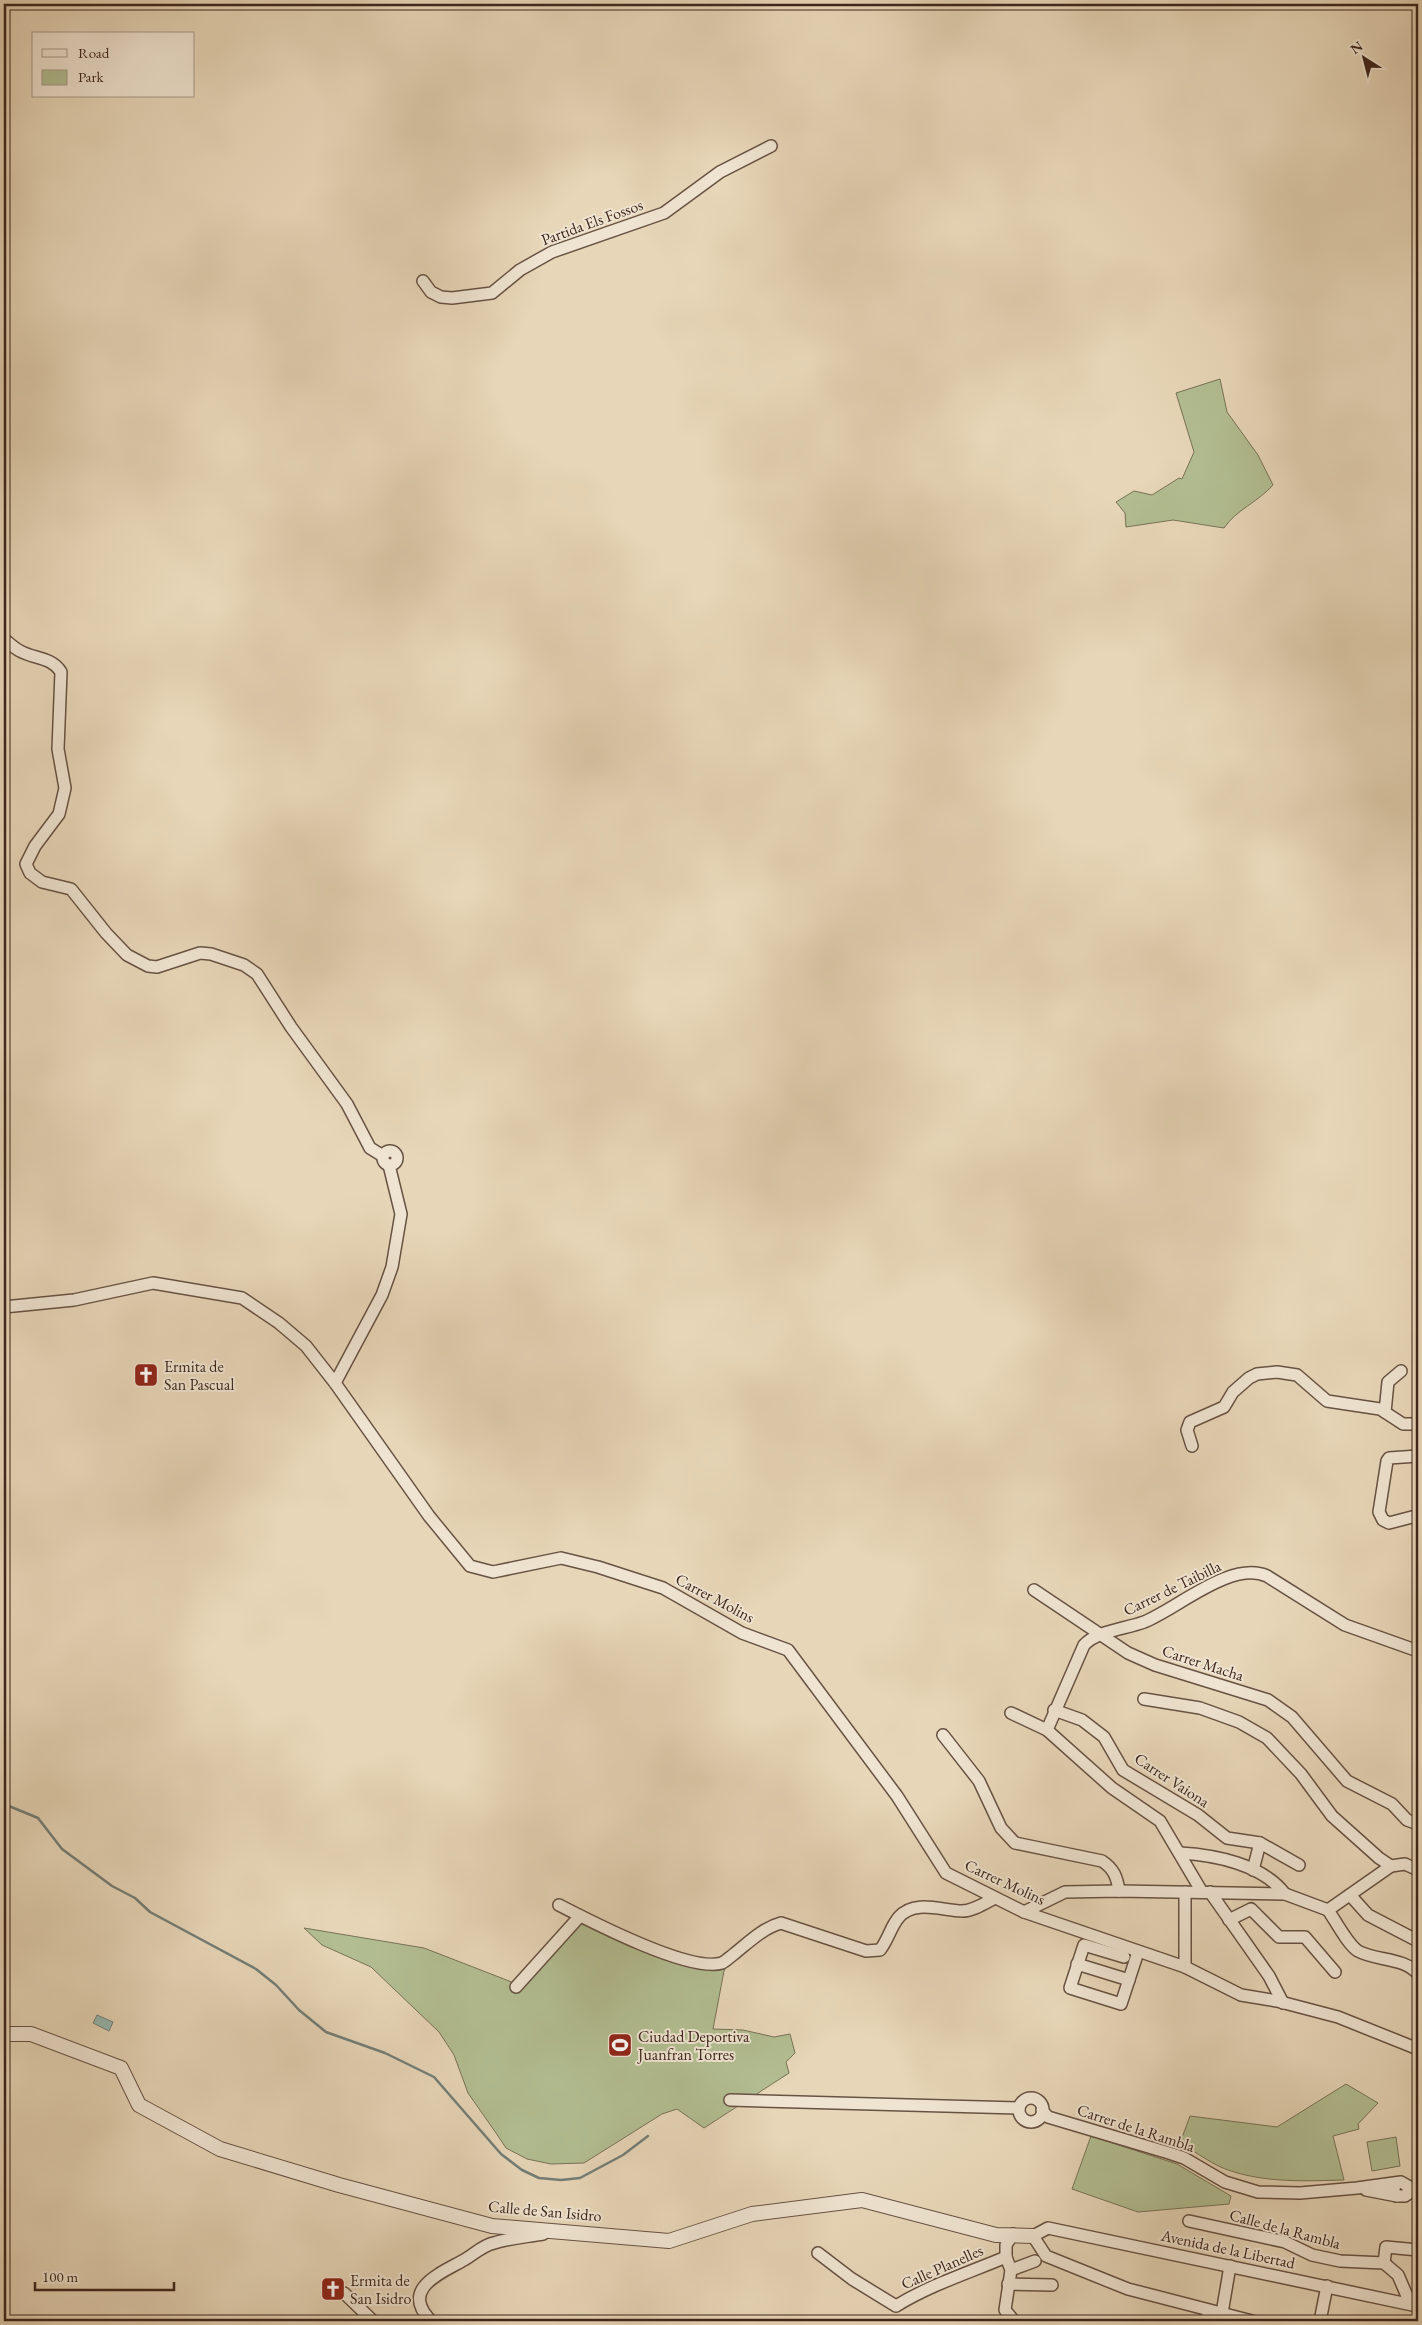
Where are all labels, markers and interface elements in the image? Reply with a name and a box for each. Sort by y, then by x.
legend [32,32,195,98]
north arrow [1340,32,1390,82]
text: N [1346,36,1367,58]
text: Road [78,43,110,62]
text: Park [78,67,105,86]
street label: Partida Els Fossos [538,194,646,250]
place label: Ermita de San Pascual [164,1356,234,1395]
church icon: Ermita de San Pascual [133,1362,159,1388]
street label: Carrer de Taibilla [1120,1555,1225,1621]
street label: Carrer Molins [672,1568,758,1628]
street label: Carrer Macha [1159,1640,1247,1686]
street label: Carrer Vaiona [1130,1748,1214,1812]
street label: Carrer Molins [961,1854,1049,1910]
place label: Ciudad Deportiva Juanfran Torres [636,2026,750,2065]
sports icon: Ciudad Deportiva Juanfran Torres [607,2032,633,2058]
street label: Carrer de la Rambla [1074,2099,1198,2157]
street label: Calle de San Isidro [487,2196,603,2226]
street label: Calle de la Rambla [1227,2204,1344,2254]
street label: Avenida de la Libertad [1158,2224,1298,2274]
street label: Calle Planelles [898,2240,986,2294]
scale bar [35,2260,174,2292]
text: 100 m [42,2267,79,2286]
place label: Ermita de San Isidro [350,2270,411,2309]
church icon: Ermita de San Isidro [320,2276,346,2302]

